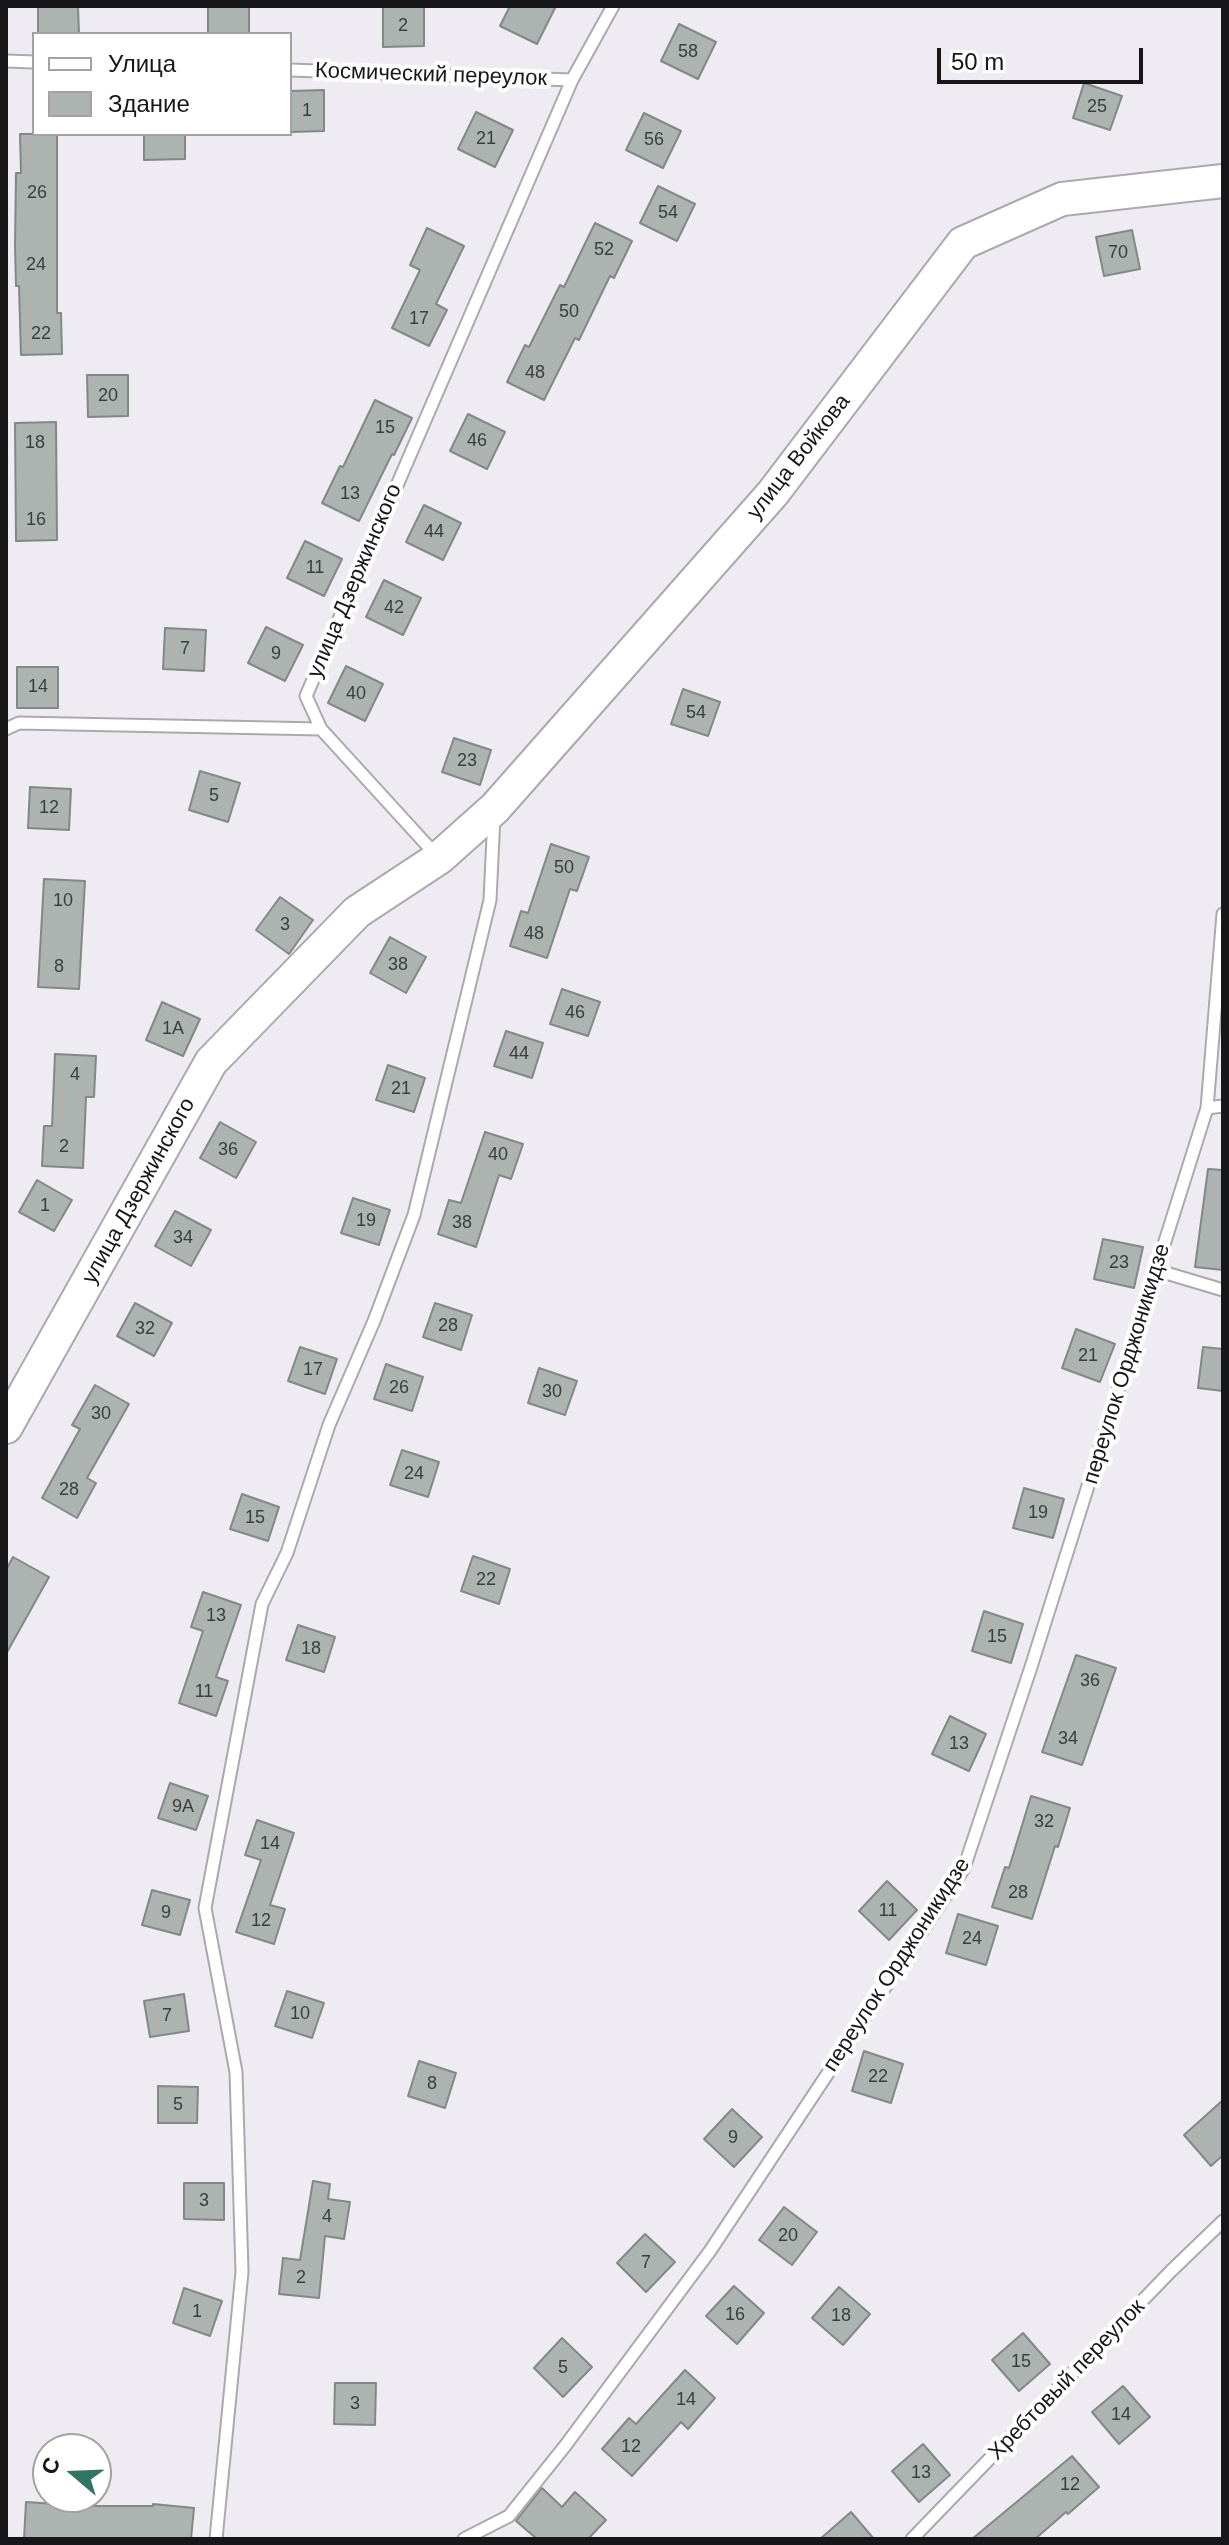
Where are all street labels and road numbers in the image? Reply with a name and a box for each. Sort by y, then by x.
street label: Космический переулок [314,58,548,92]
street label: улица Войкова [742,389,856,525]
street label: улица Дзержинского [302,480,408,682]
street label: улица Дзержинского [77,1093,201,1289]
street label: переулок Орджоникидзе [1078,1241,1176,1487]
street label: переулок Орджоникидзе [818,1853,976,2077]
street label: Хребтовый переулок [983,2294,1151,2466]

